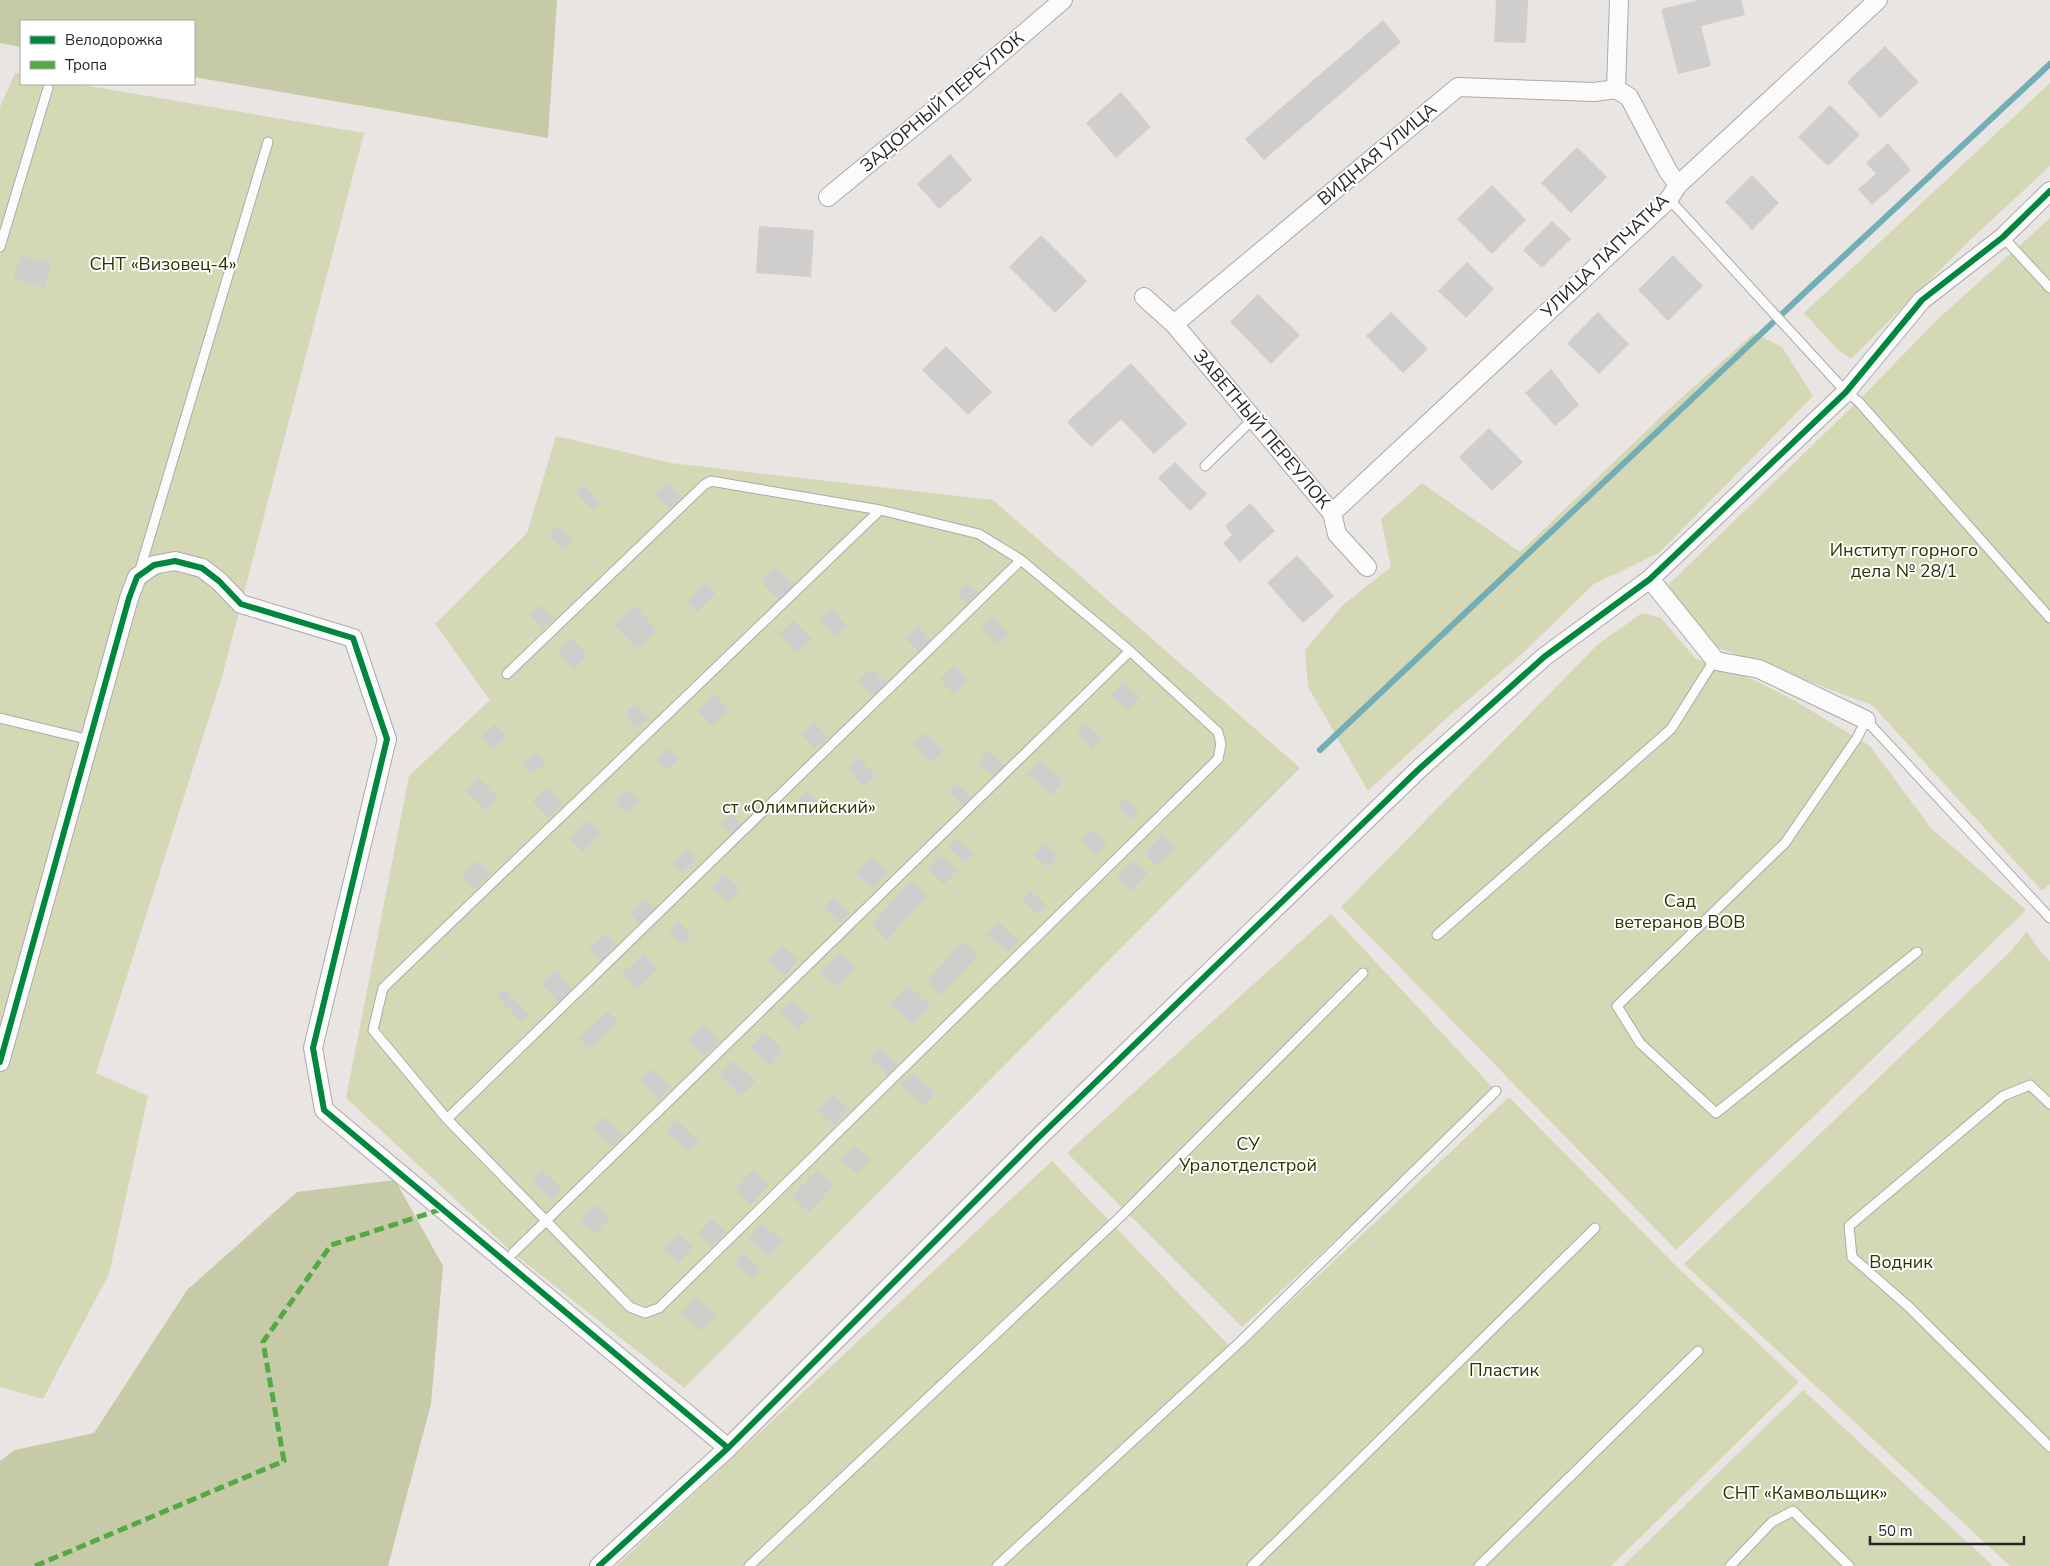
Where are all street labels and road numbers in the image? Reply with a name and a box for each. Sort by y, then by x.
street label: ЗАДОРНЫЙ ПЕРЕУЛОК [855,26,1029,178]
street label: ВИДНАЯ УЛИЦА [1312,97,1442,211]
street label: УЛИЦА ЛАПЧАТКА [1535,189,1674,324]
street label: ЗАВЕТНЫЙ ПЕРЕУЛОК [1188,344,1336,514]

